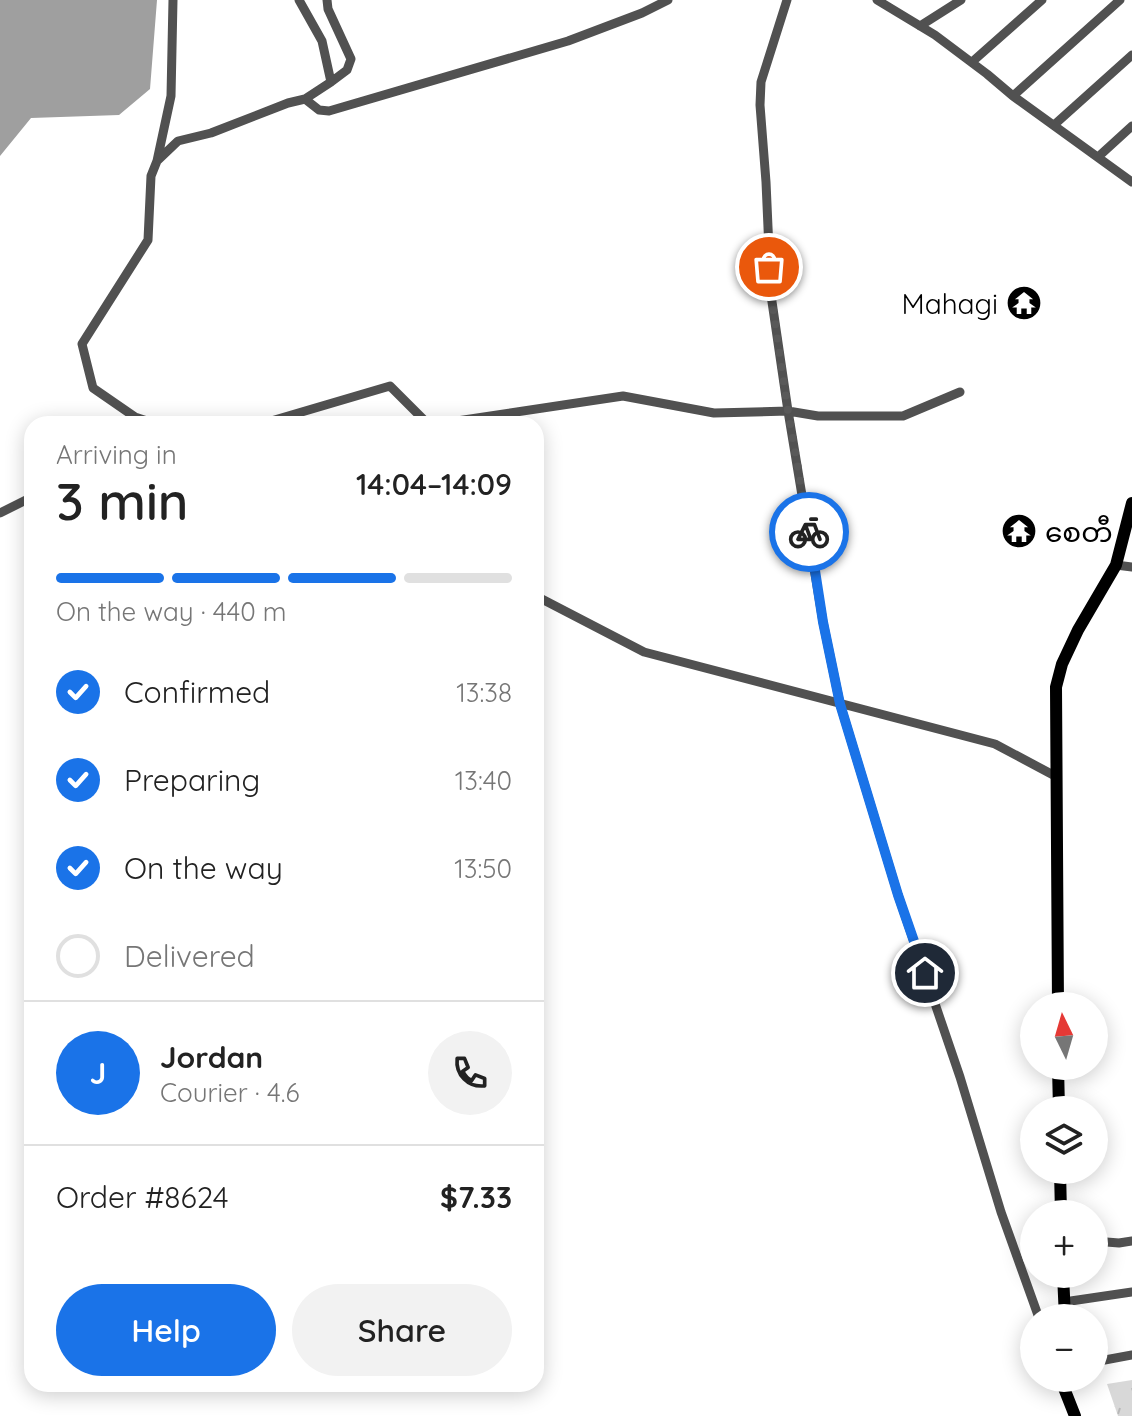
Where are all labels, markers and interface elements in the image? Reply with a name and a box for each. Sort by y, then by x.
pin [735,233,803,301]
icon: bag [747,245,791,289]
temple icon: Mahagi [1005,284,1043,322]
place label: Mahagi [902,286,998,321]
text: Arriving in [56,438,177,471]
text: 14:04–14:09 [356,465,512,503]
text: 3 min [56,468,189,533]
courier [769,492,849,572]
icon: bike [787,510,831,554]
temple icon: စေတီ [1000,512,1038,550]
place label: စေတီ [1045,514,1113,549]
text: On the way · 440 m [56,595,287,628]
icon: check [56,670,100,714]
text: Confirmed [124,673,270,711]
text: 13:38 [456,676,512,709]
icon: check [56,758,100,802]
text: Preparing [124,761,260,799]
text: 13:40 [455,764,512,797]
icon: check [56,846,100,890]
text: On the way [124,849,283,887]
text: 13:50 [454,852,512,885]
text: Delivered [124,937,255,975]
pin [891,939,959,1007]
icon: home [903,951,947,995]
north arrow [1020,992,1108,1080]
map controls [1020,992,1108,1392]
button: phone [428,1031,512,1115]
text: Jordan [160,1038,263,1076]
text: J [90,1054,106,1092]
text: Courier · 4.6 [160,1076,299,1109]
button: layers [1020,1096,1108,1184]
text: Order #8624 [56,1178,229,1216]
text: $7.33 [440,1178,512,1216]
button: + [1020,1200,1108,1288]
button: Help [56,1284,276,1376]
button: Share [292,1284,512,1376]
button: − [1020,1304,1108,1392]

